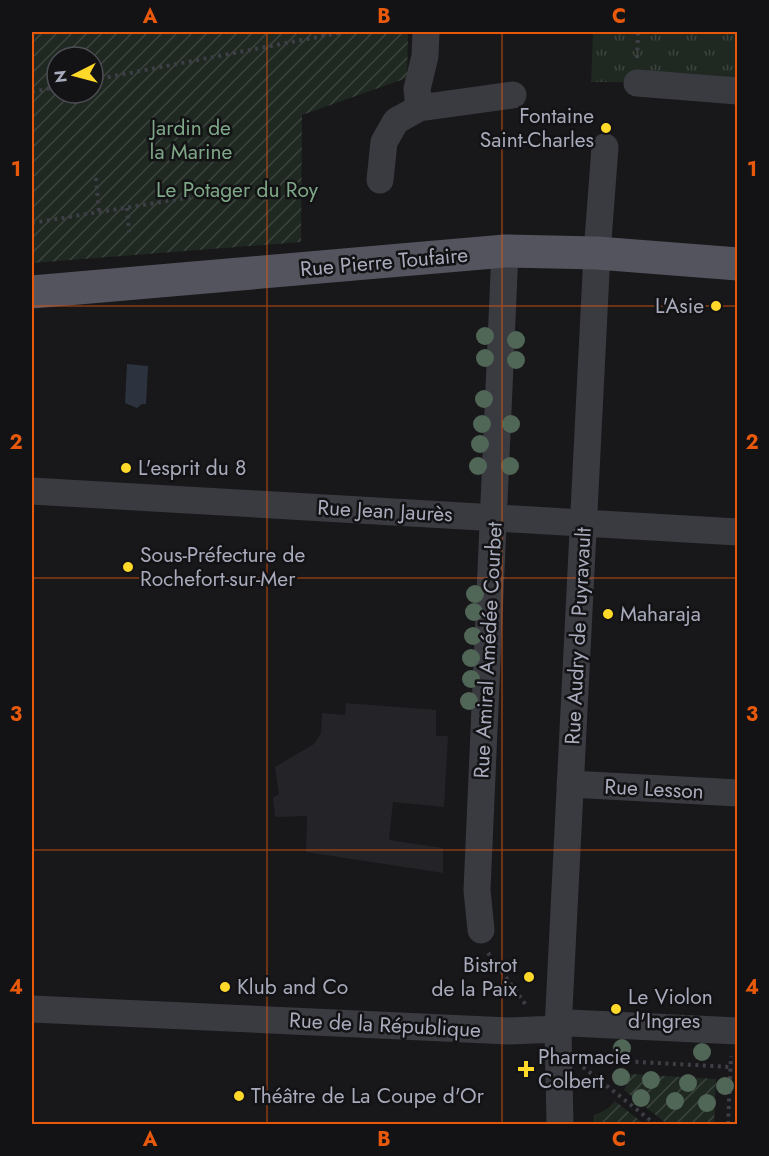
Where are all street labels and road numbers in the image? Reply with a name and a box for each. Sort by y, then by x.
street label: Rue Pierre Toufaire [299,240,469,284]
street label: Rue Jean Jaurès [317,492,453,530]
street label: Rue Amiral Amédée Courbet [466,521,510,779]
street label: Rue Audry de Puyravault [557,527,599,745]
street label: Rue Lesson [603,771,705,807]
street label: Rue de la République [288,1005,482,1045]

